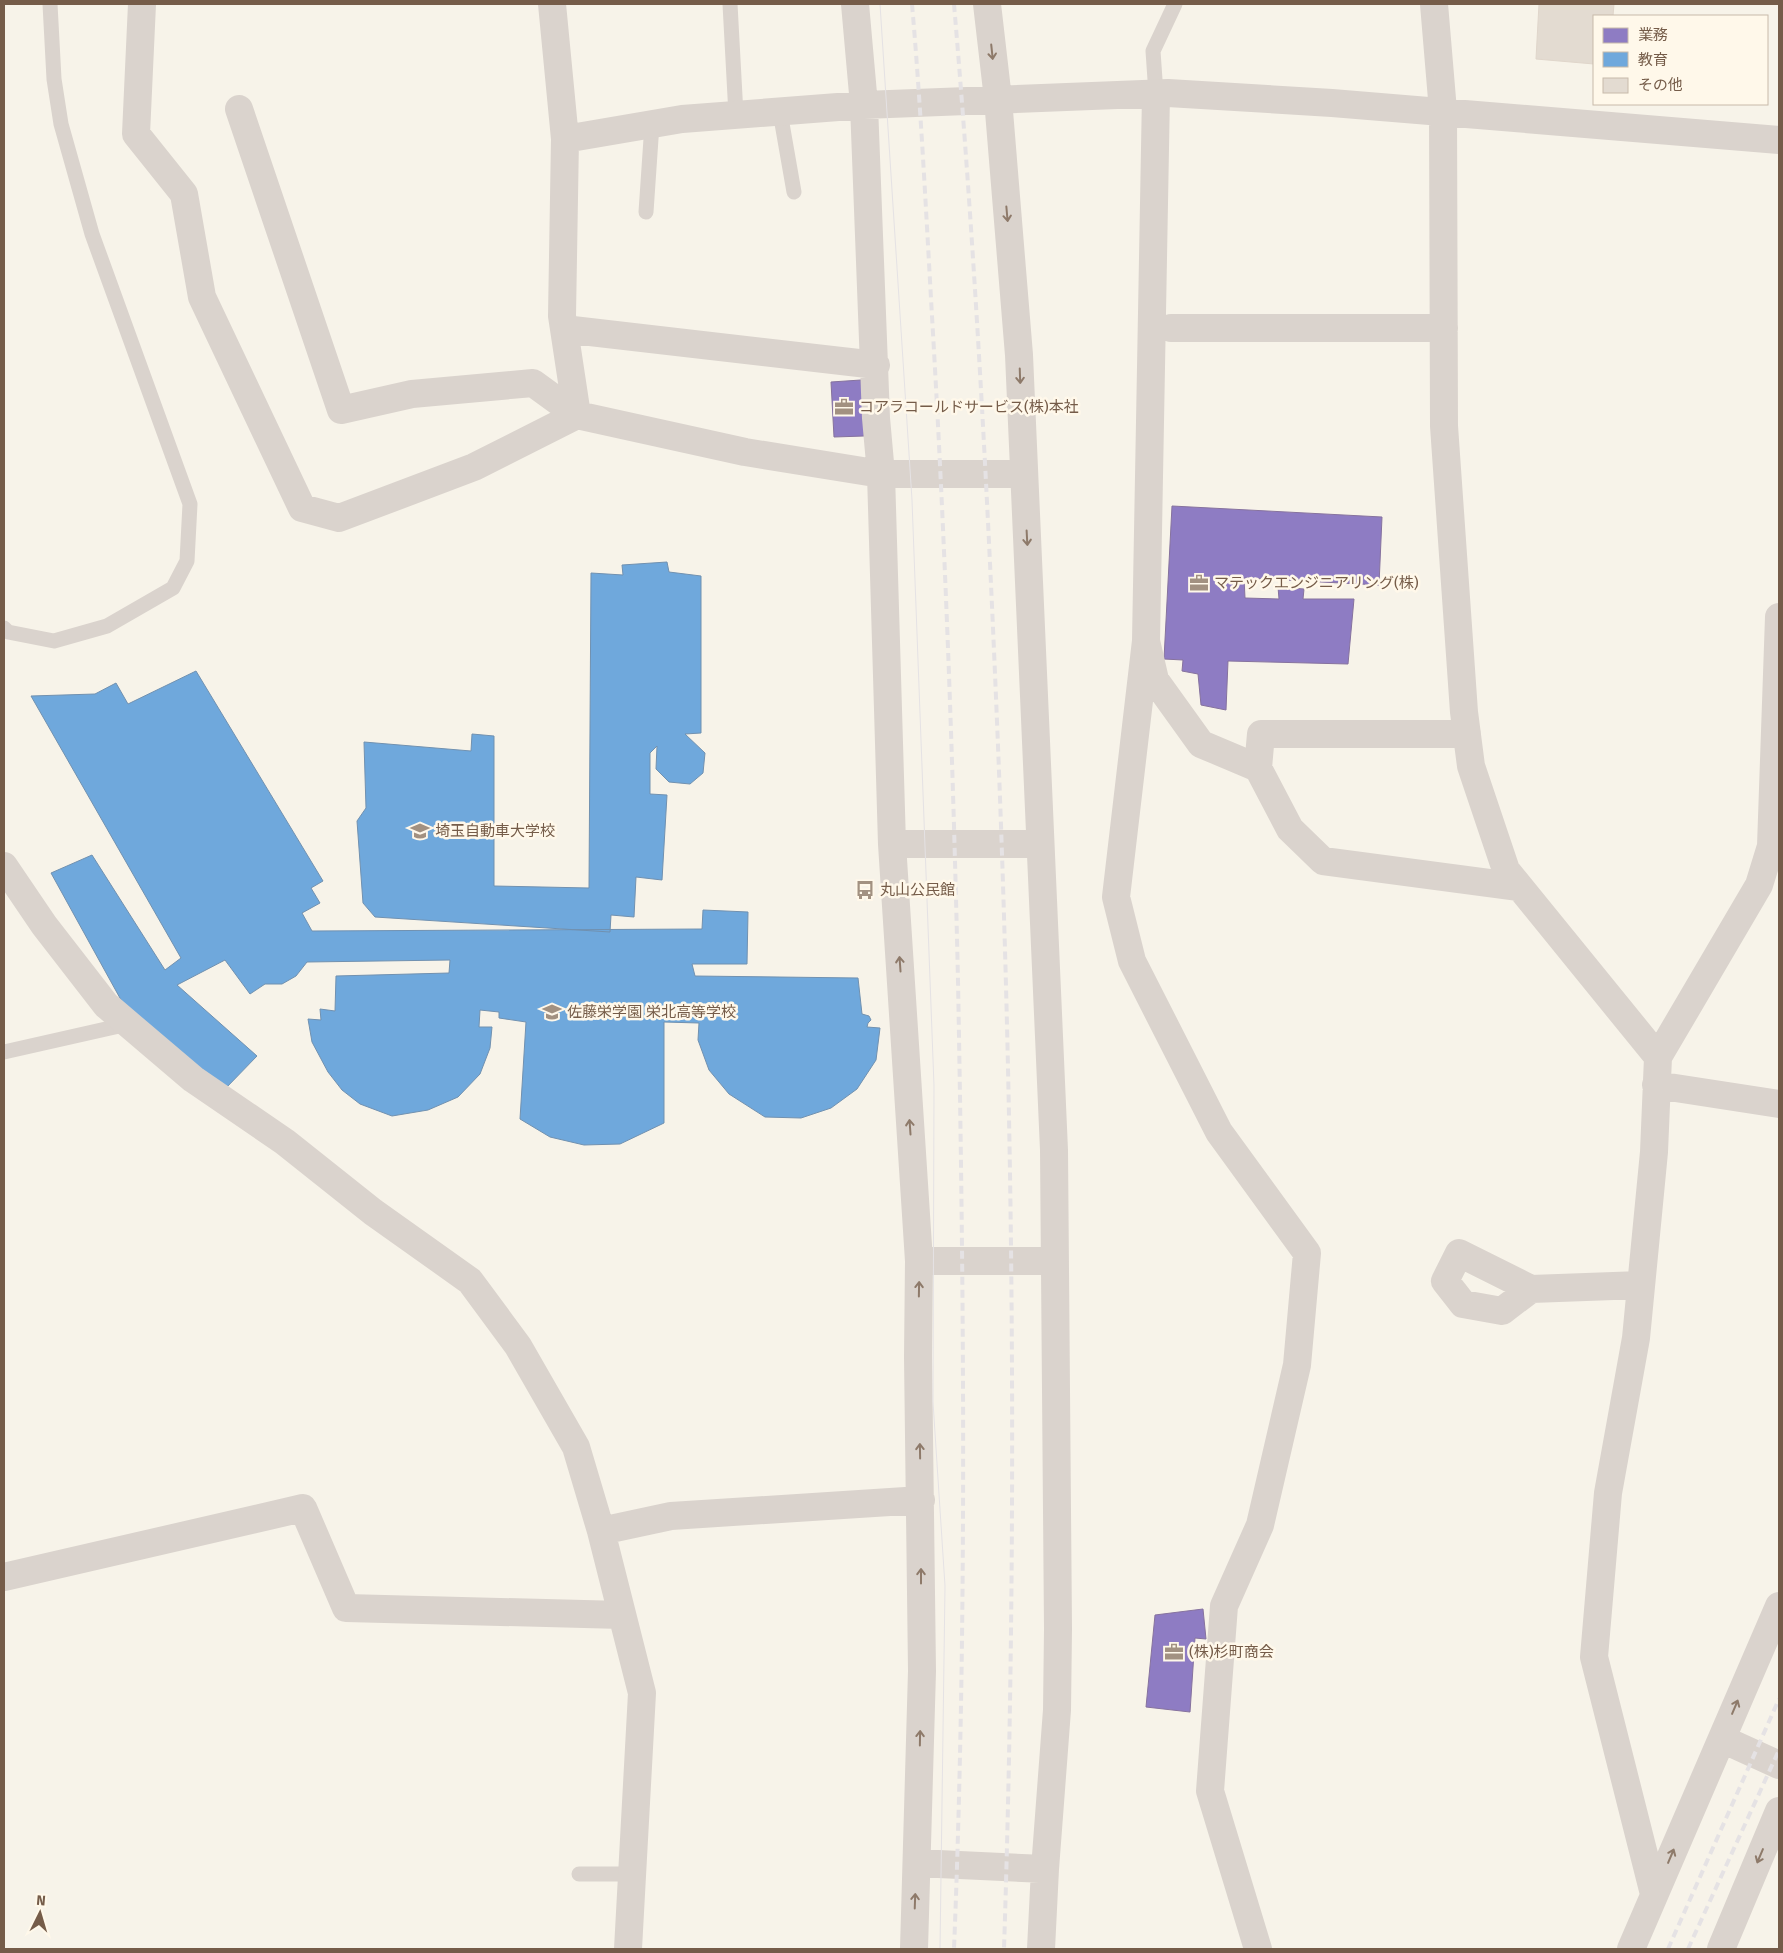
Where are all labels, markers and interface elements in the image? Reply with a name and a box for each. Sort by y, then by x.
legend [1593,15,1768,105]
text: 業務 [1638,26,1668,44]
one-way arrow [988,44,997,60]
text: 教育 [1638,51,1668,69]
text: その他 [1638,76,1683,94]
one-way arrow [1003,206,1012,222]
one-way arrow [1015,368,1025,384]
office icon: コアラコールドサービス(株)本社 [833,396,855,418]
place label: コアラコールドサービス(株)本社 [859,398,1079,416]
one-way arrow [1022,530,1032,546]
office icon: マテックエンジニアリング(株) [1188,572,1210,594]
place label: マテックエンジニアリング(株) [1214,574,1419,592]
school or university icon: 埼玉自動車大学校 [409,820,431,842]
place label: 埼玉自動車大学校 [435,822,555,840]
bus stop icon: 丸山公民館 [854,879,876,901]
place label: 丸山公民館 [880,881,955,899]
one-way arrow [895,957,904,973]
school or university icon: 佐藤栄学園 栄北高等学校 [541,1001,563,1023]
place label: 佐藤栄学園 栄北高等学校 [567,1003,736,1021]
one-way arrow [906,1119,915,1135]
one-way arrow [914,1281,924,1297]
one-way arrow [915,1443,925,1460]
one-way arrow [916,1568,926,1584]
office icon: (株)杉町商会 [1163,1641,1185,1663]
place label: (株)杉町商会 [1189,1643,1274,1661]
one-way arrow [1731,1700,1741,1715]
one-way arrow [915,1730,925,1746]
one-way arrow [1755,1848,1765,1863]
one-way arrow [1666,1849,1676,1864]
north arrow [15,1888,65,1938]
text: N [36,1892,46,1909]
one-way arrow [911,1893,920,1909]

